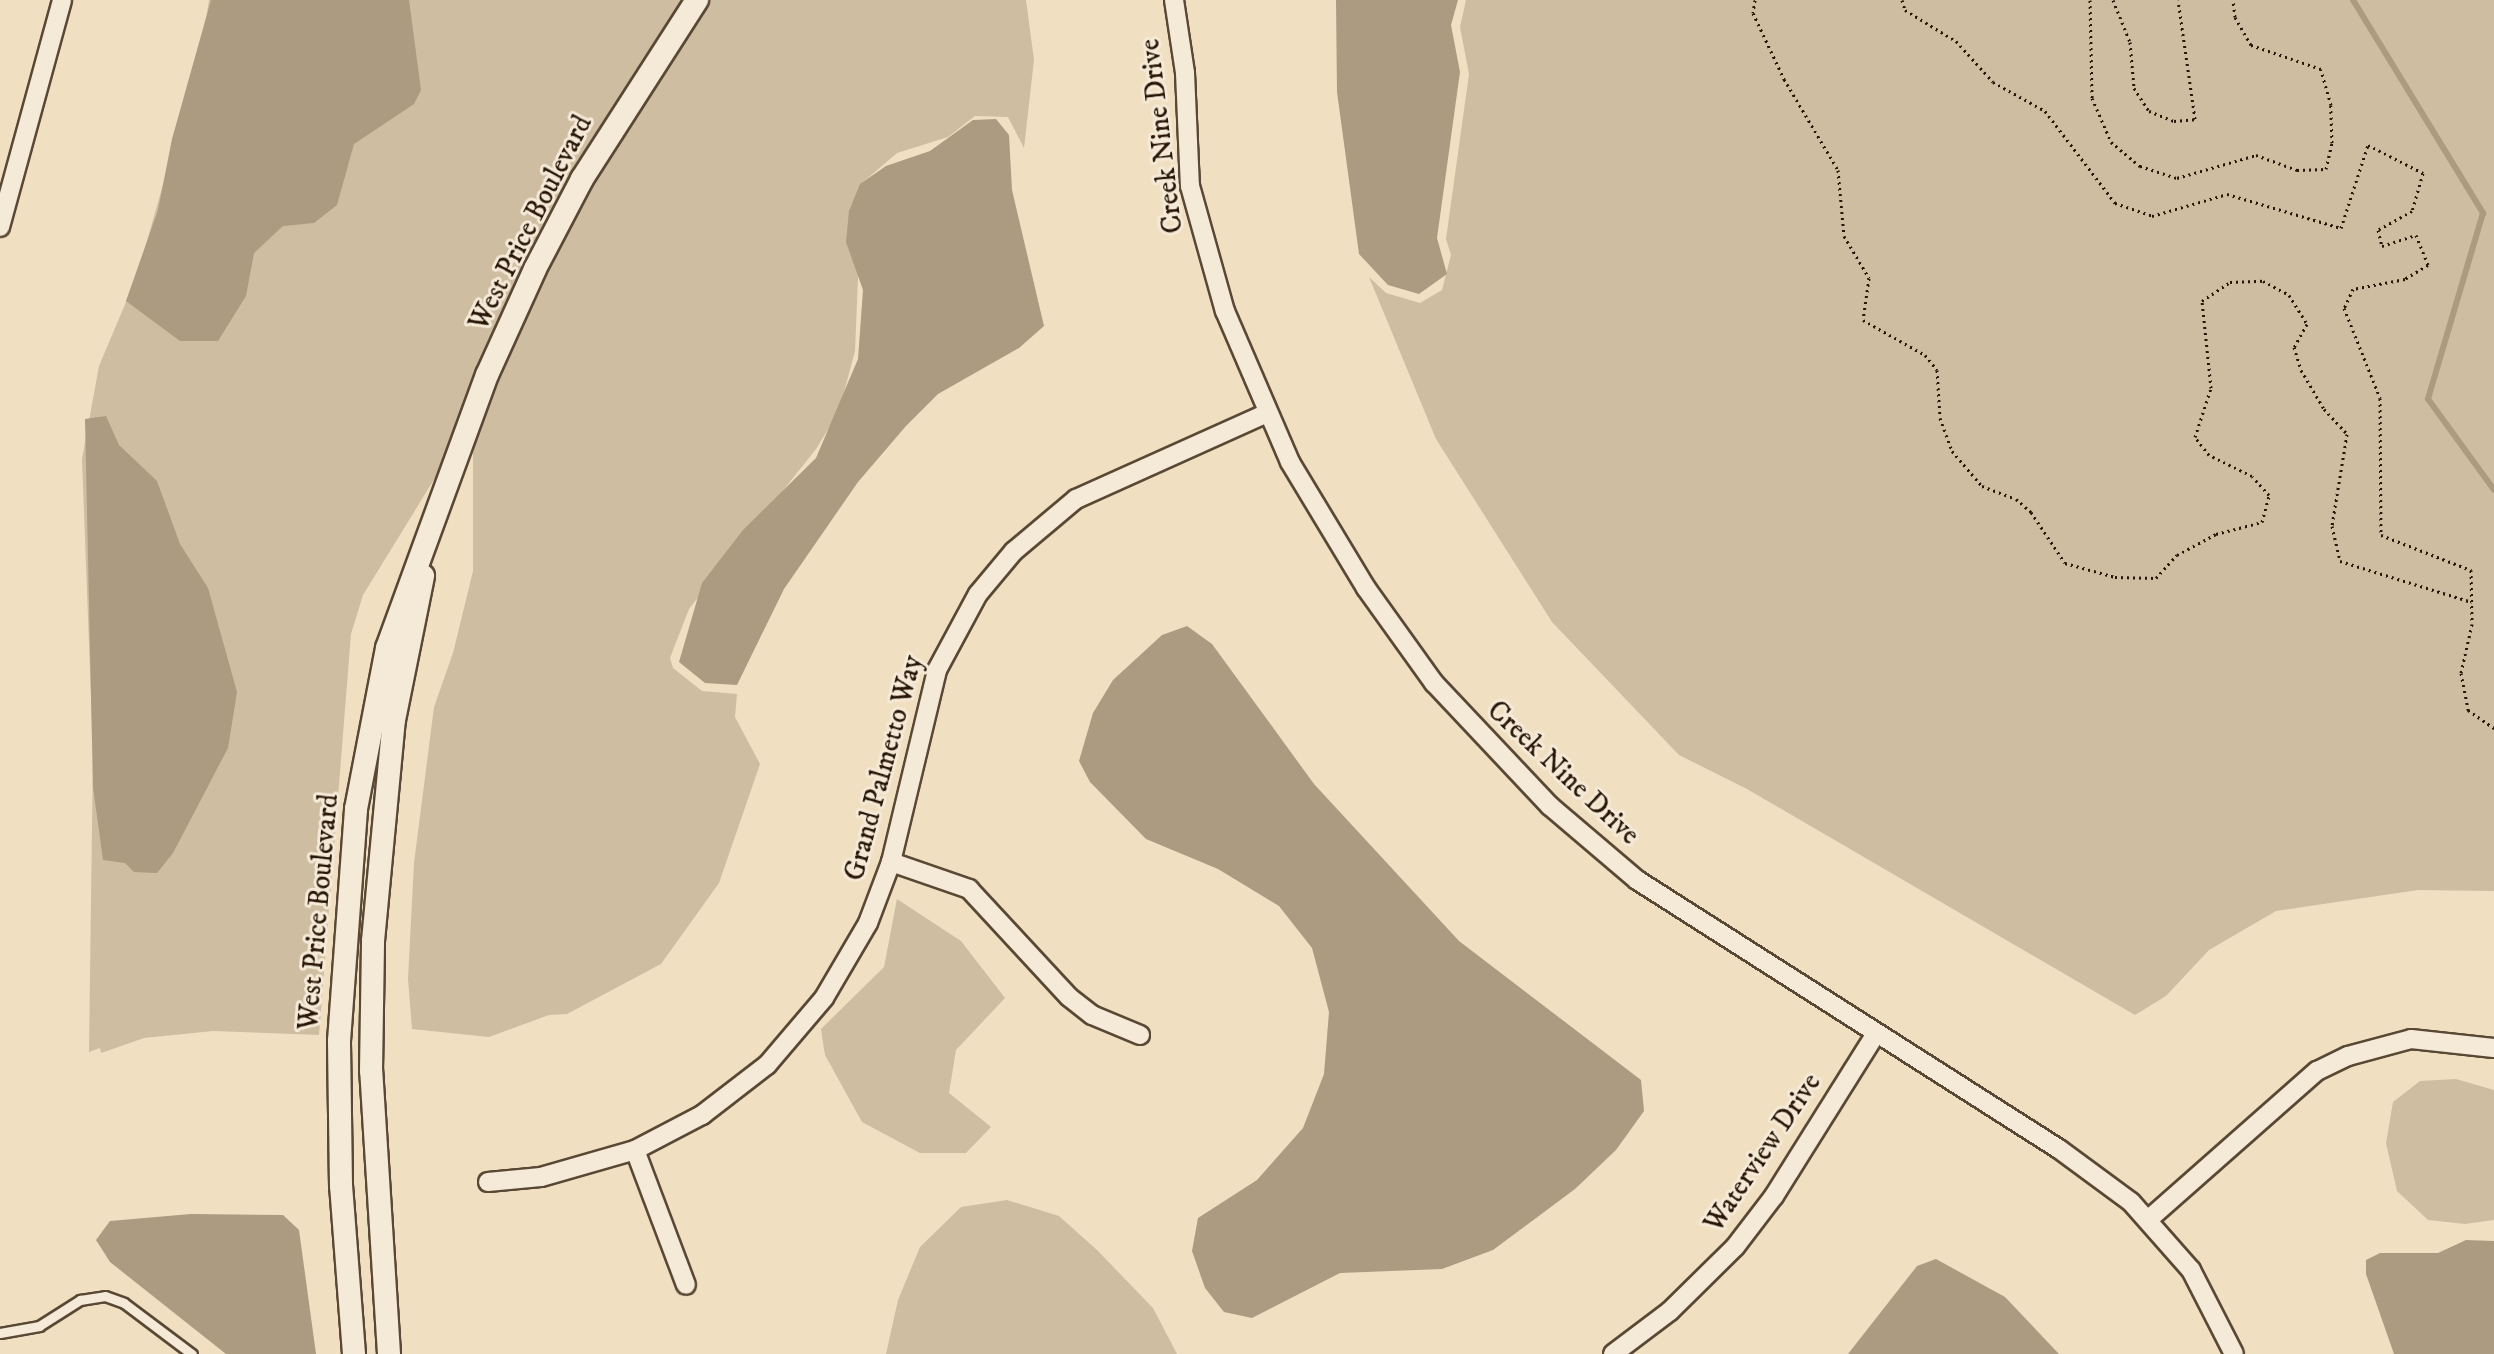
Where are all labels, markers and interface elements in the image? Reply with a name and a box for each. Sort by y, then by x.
street label: Creek Nine Drive [1133,37,1191,235]
street label: West Price Boulevard [462,110,600,336]
street label: Grand Palmetto Way [838,652,930,884]
street label: Creek Nine Drive [1480,694,1646,852]
street label: West Price Boulevard [292,792,346,1032]
street label: Waterview Drive [1697,1067,1829,1239]

